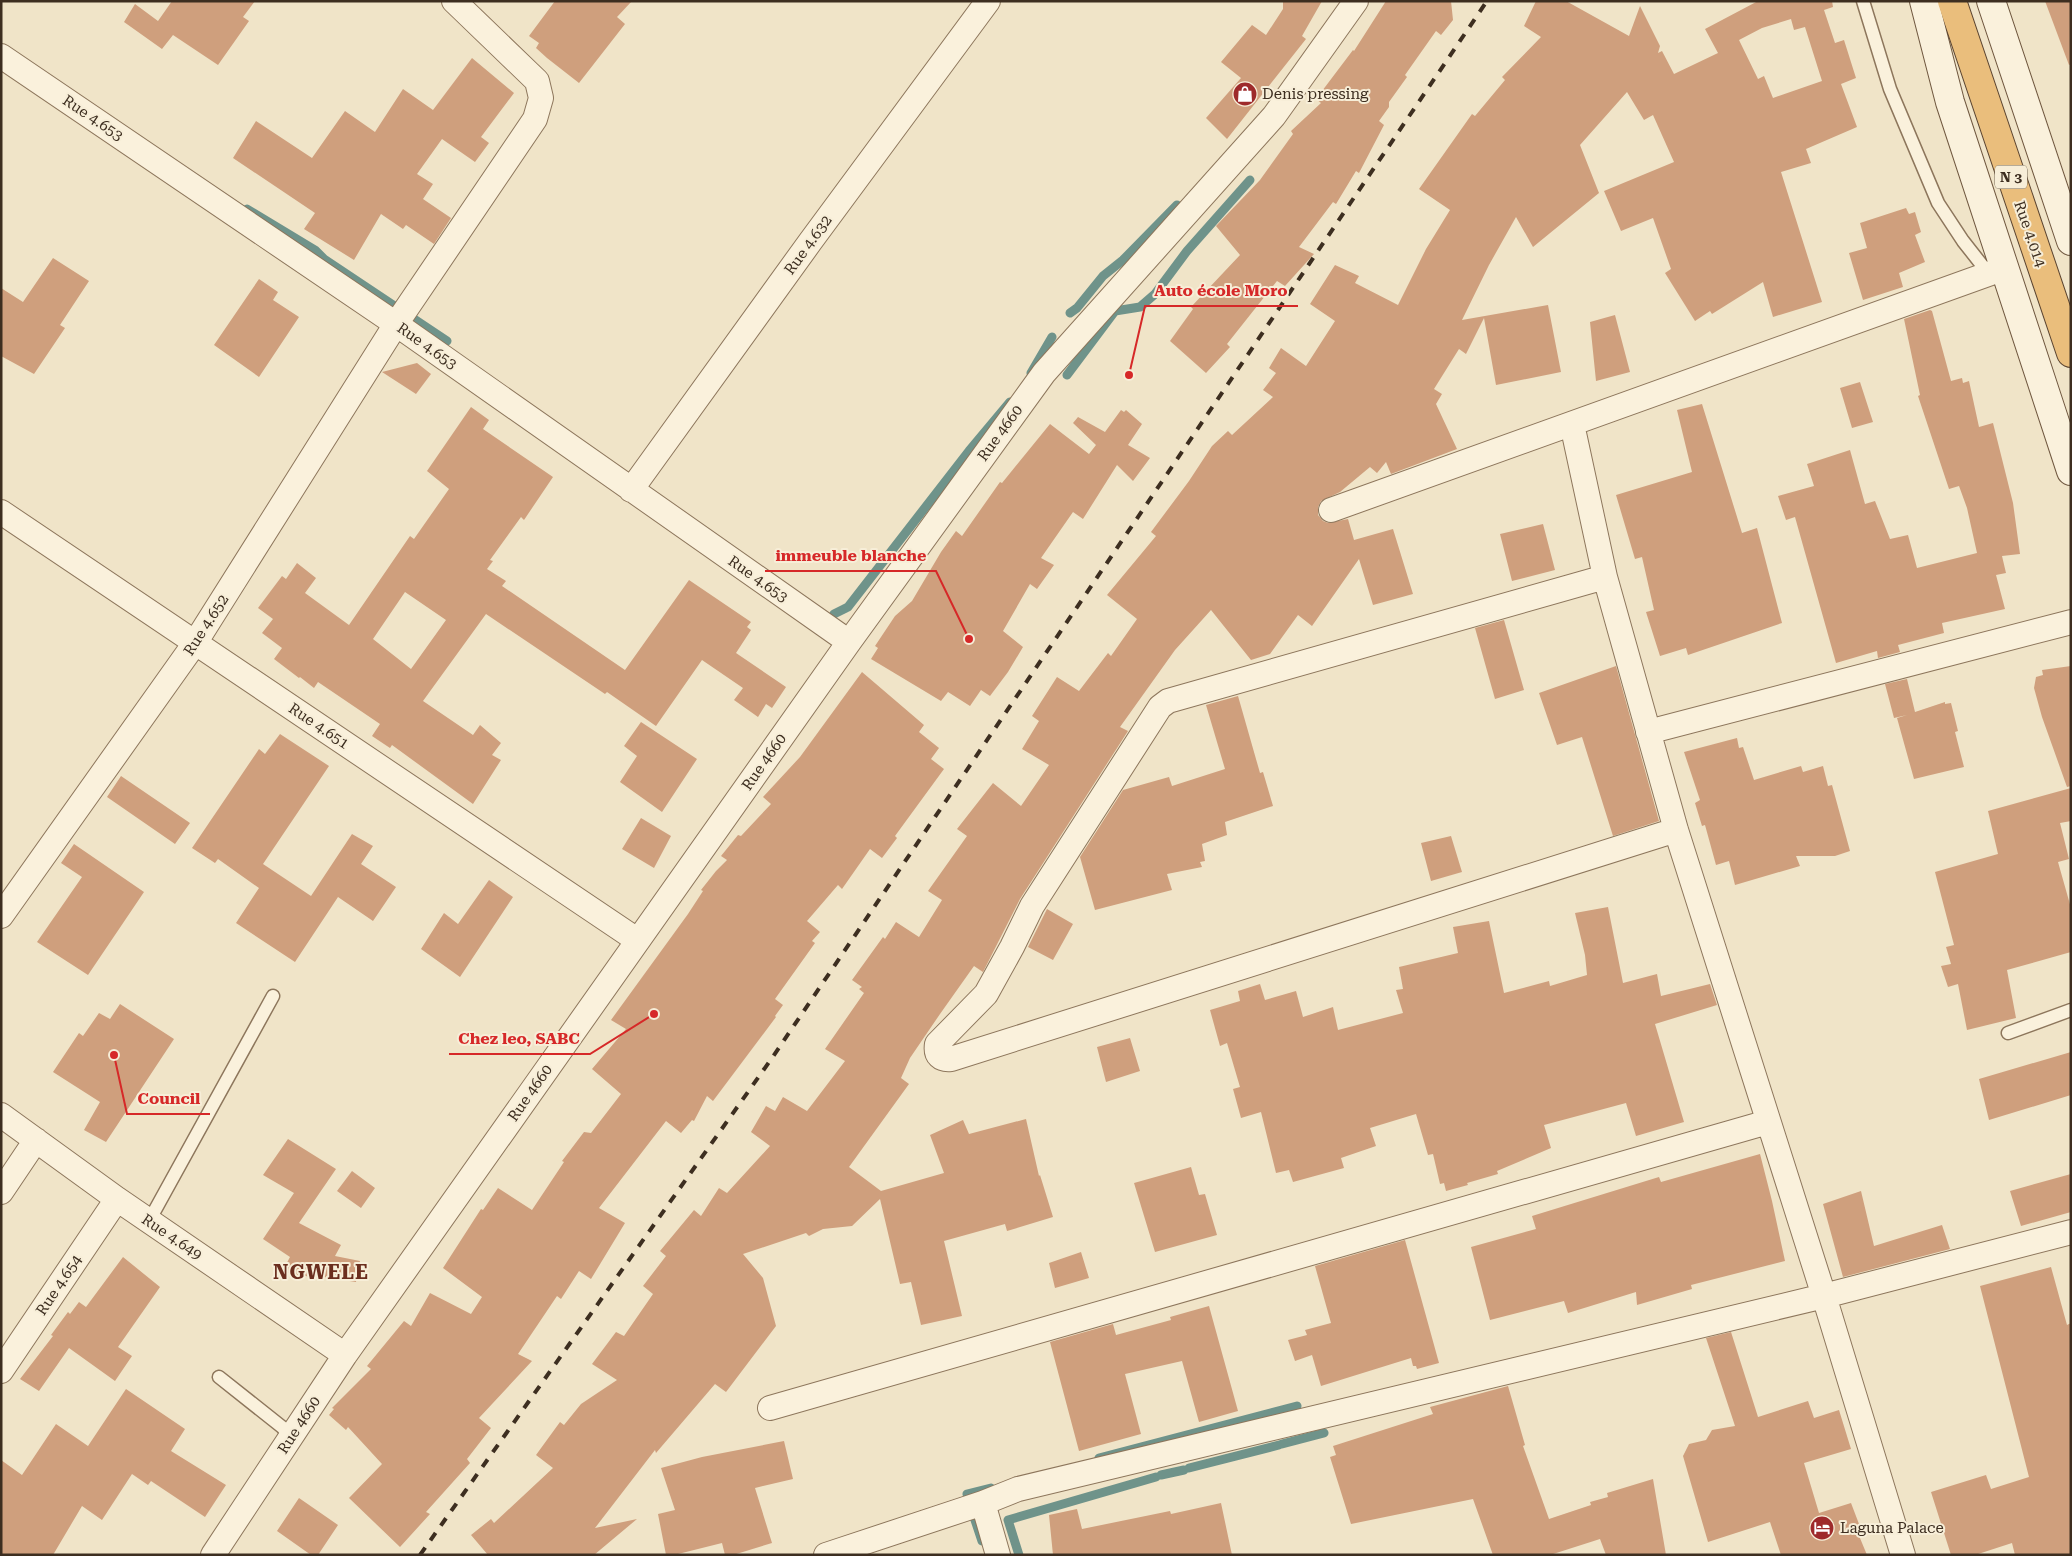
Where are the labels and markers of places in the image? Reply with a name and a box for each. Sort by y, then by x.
shop icon: Denis pressing [1232,81,1258,107]
place label: Denis pressing [1262,85,1369,103]
callout: Auto école Moro [1145,275,1298,306]
callout: immeuble blanche [765,540,936,571]
callout: Chez leo, SABC [449,1023,590,1054]
callout: Council [127,1083,210,1114]
hotel icon: Laguna Palace [1809,1515,1835,1541]
place label: Laguna Palace [1840,1519,1944,1537]

